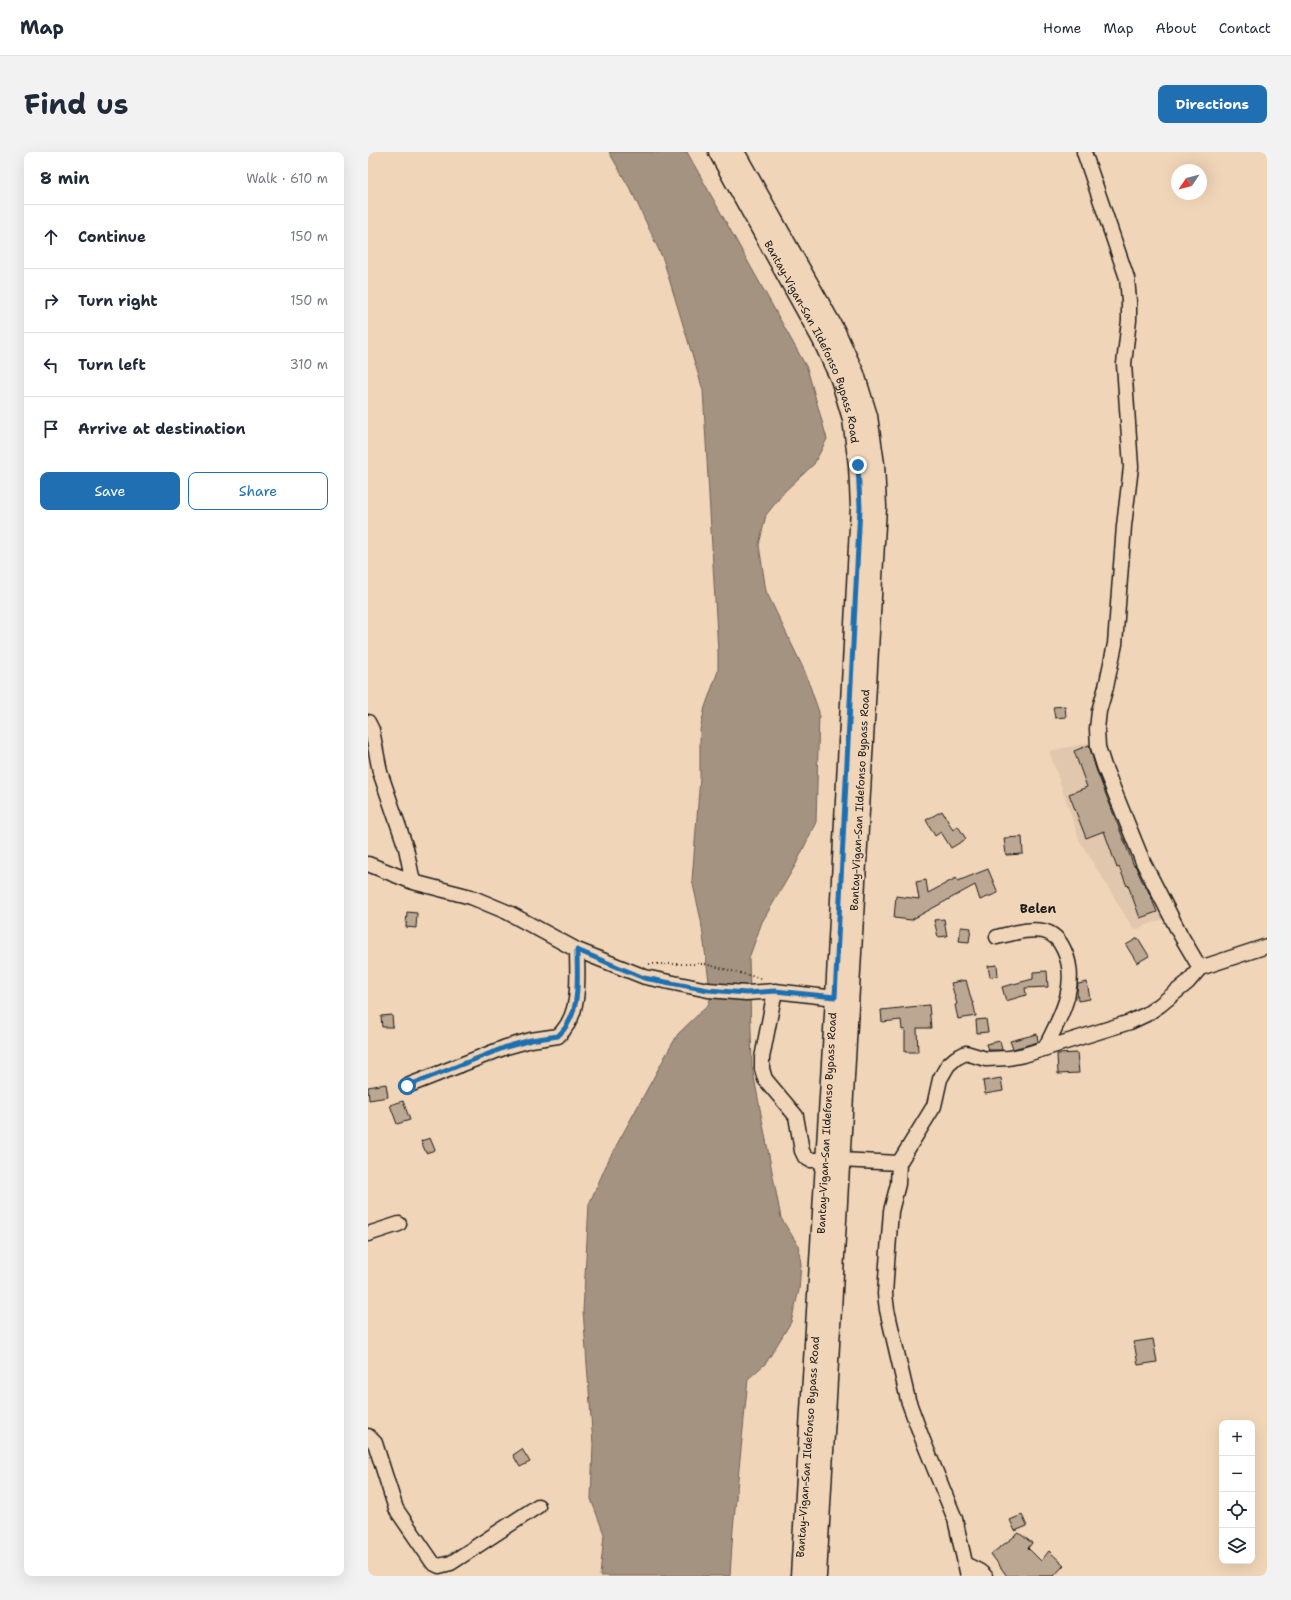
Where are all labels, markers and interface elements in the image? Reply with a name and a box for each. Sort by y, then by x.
text: Map [20,15,64,40]
text: Home [1043,19,1082,37]
text: Map [1104,19,1134,37]
text: About [1156,19,1197,37]
text: Contact [1219,19,1271,37]
text: Find us [24,85,129,123]
button: Directions [1158,85,1267,123]
north arrow [1171,164,1207,200]
text: 8 min [40,167,90,189]
text: Walk · 610 m [246,170,328,187]
icon: ahead [40,226,62,248]
text: Continue [78,227,146,247]
text: 150 m [290,228,328,245]
street label: Bantay-Vigan-San Ildefonso Bypass Road [761,238,863,444]
icon: right [40,290,62,312]
text: Turn right [78,291,158,311]
text: 150 m [290,292,328,309]
icon: left [40,354,62,376]
text: Turn left [78,355,146,375]
text: 310 m [290,356,328,373]
icon: arrive [40,418,62,440]
text: Arrive at destination [78,419,246,439]
route end [849,456,867,474]
button: Save [40,472,180,510]
button: Share [188,472,328,510]
street label: Bantay-Vigan-San Ildefonso Bypass Road [847,689,873,911]
district label: Belen [1020,900,1057,917]
street label: Bantay-Vigan-San Ildefonso Bypass Road [814,1012,840,1234]
route start [398,1077,416,1095]
street label: Bantay-Vigan-San Ildefonso Bypass Road [793,1336,823,1558]
map controls [1219,1420,1255,1564]
button: + [1219,1420,1255,1456]
button: − [1219,1456,1255,1492]
button: locate [1219,1492,1255,1528]
button: layers [1219,1528,1255,1564]

